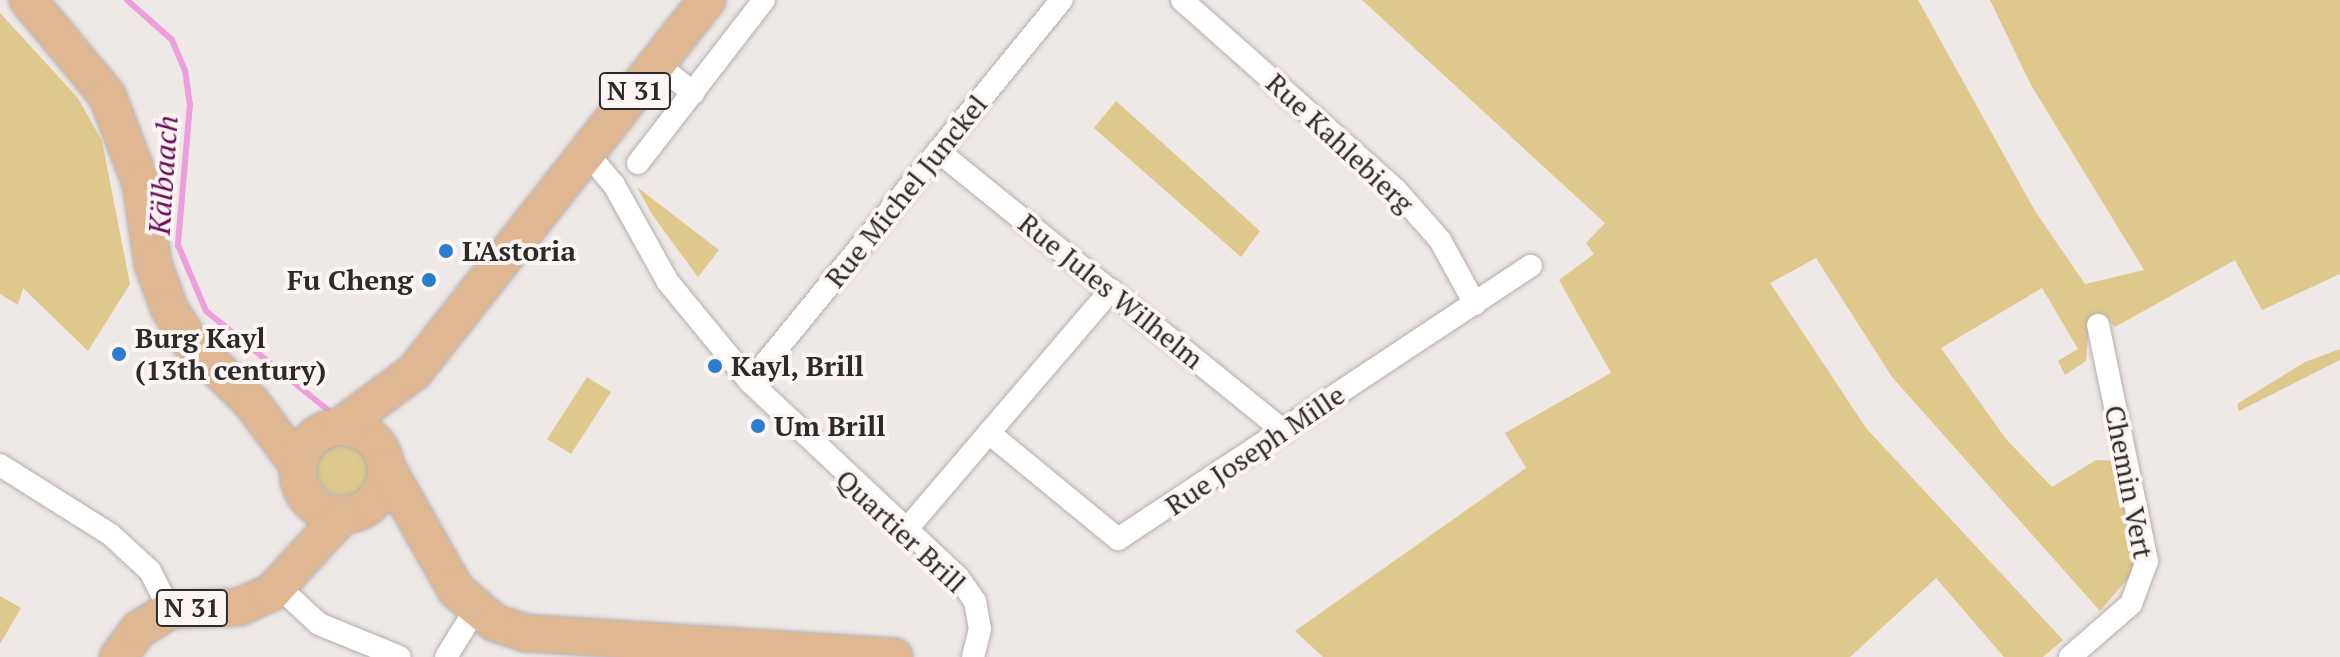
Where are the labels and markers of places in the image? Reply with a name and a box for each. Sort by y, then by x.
place label: L'Astoria [462,234,576,268]
marker: L'Astoria [437,242,455,260]
place label: Fu Cheng [287,263,413,297]
marker: Fu Cheng [420,271,438,289]
place label: Burg Kayl (13th century) [135,321,326,387]
marker: Burg Kayl (13th century) [110,345,128,363]
place label: Kayl, Brill [731,349,865,383]
marker: Kayl, Brill [706,357,724,375]
place label: Um Brill [774,409,886,443]
marker: Um Brill [749,417,767,435]

